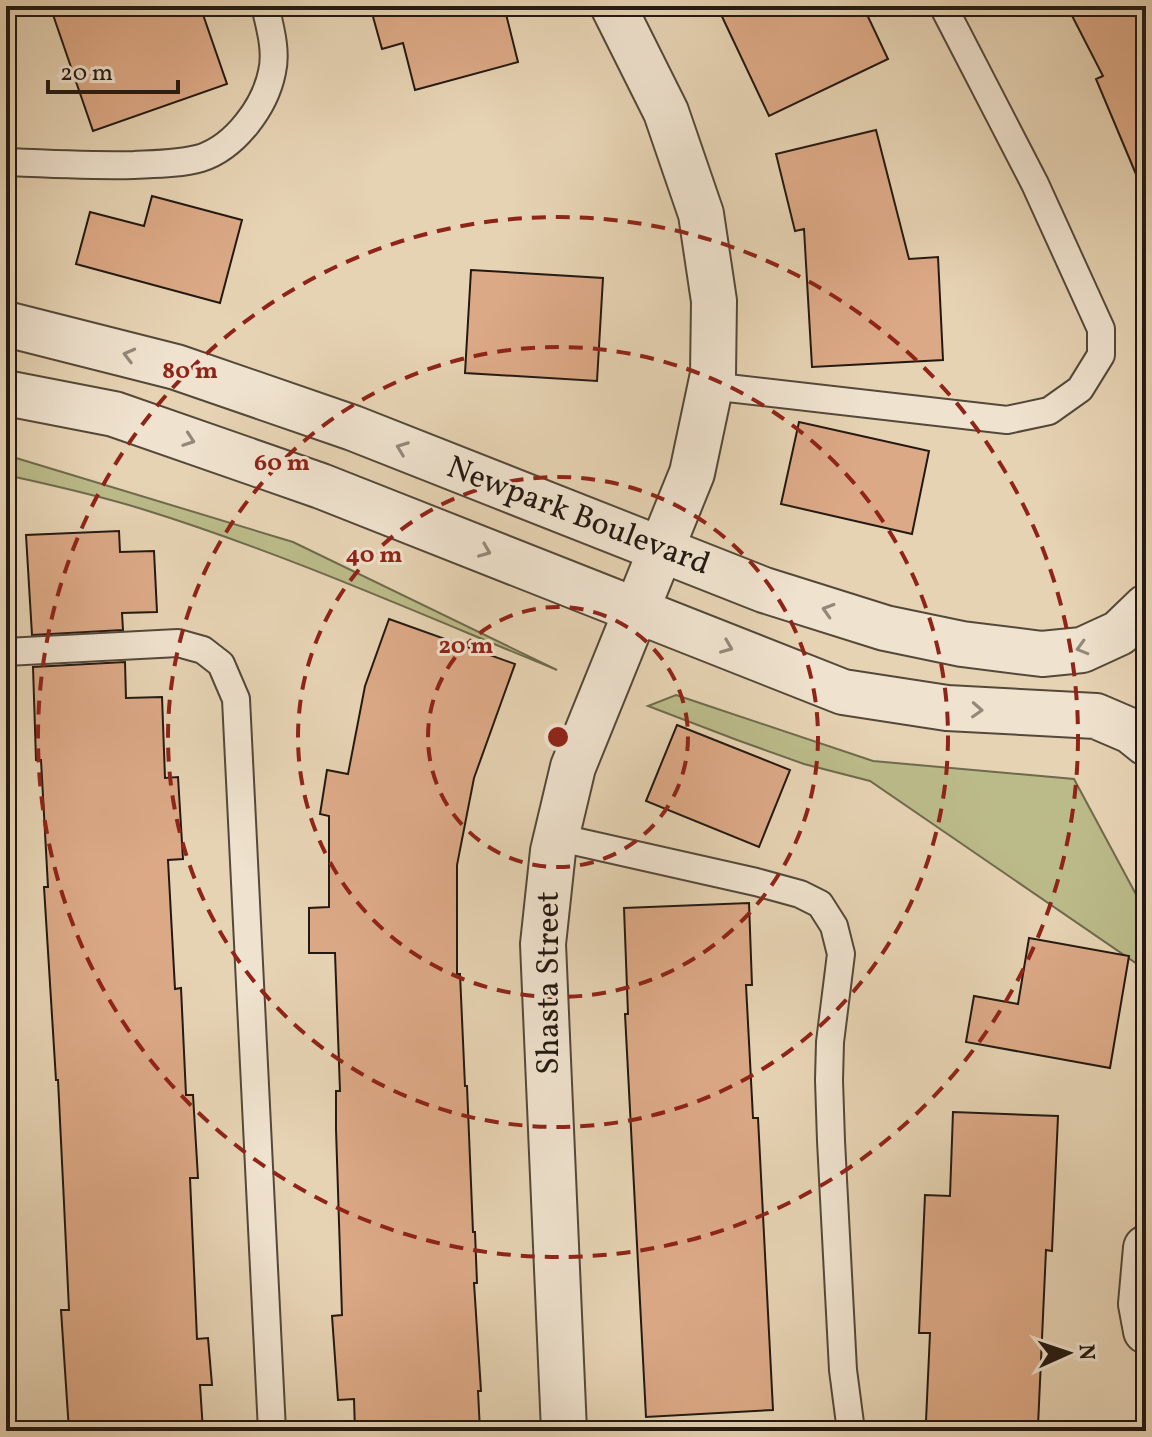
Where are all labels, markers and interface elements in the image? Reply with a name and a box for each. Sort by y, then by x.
scale bar [48,44,178,94]
text: 20 m [60,57,113,91]
one-way arrow [123,347,137,364]
text: 80 m [162,355,218,389]
one-way arrow [182,431,196,447]
one-way arrow [396,441,410,457]
text: 60 m [254,447,310,481]
street label: Newpark Boulevard [440,447,716,587]
text: 40 m [346,539,402,573]
one-way arrow [477,541,491,558]
one-way arrow [821,603,835,619]
text: 20 m [438,630,494,664]
one-way arrow [719,637,733,653]
one-way arrow [1075,638,1089,655]
one-way arrow [971,701,984,718]
centre of rings [544,723,572,751]
street label: Shasta Street [528,891,572,1075]
north arrow [1028,1313,1108,1393]
text: N [1070,1343,1101,1361]

